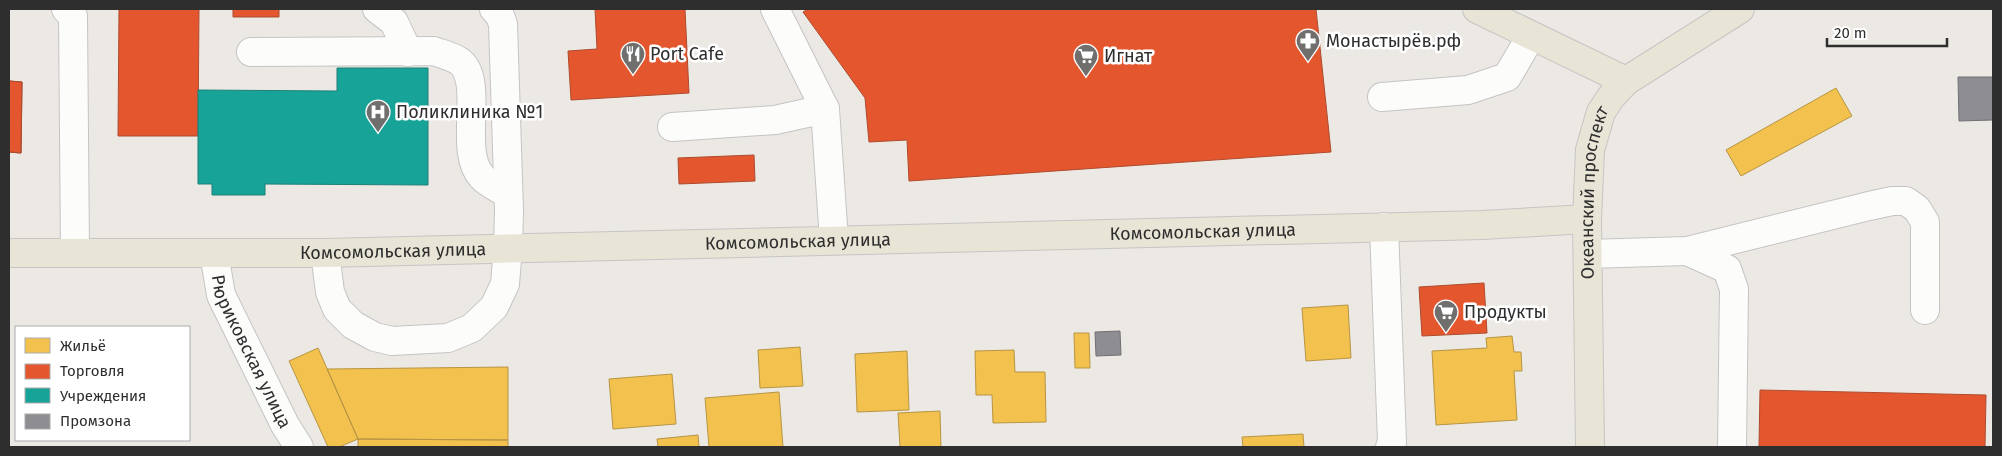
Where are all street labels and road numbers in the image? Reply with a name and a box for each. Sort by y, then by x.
street label: Океанский проспект [1576,101,1614,279]
street label: Комсомольская улица [1109,219,1296,245]
street label: Комсомольская улица [705,228,891,255]
street label: Комсомольская улица [300,238,486,264]
street label: Рюриковская улица [207,273,296,432]

